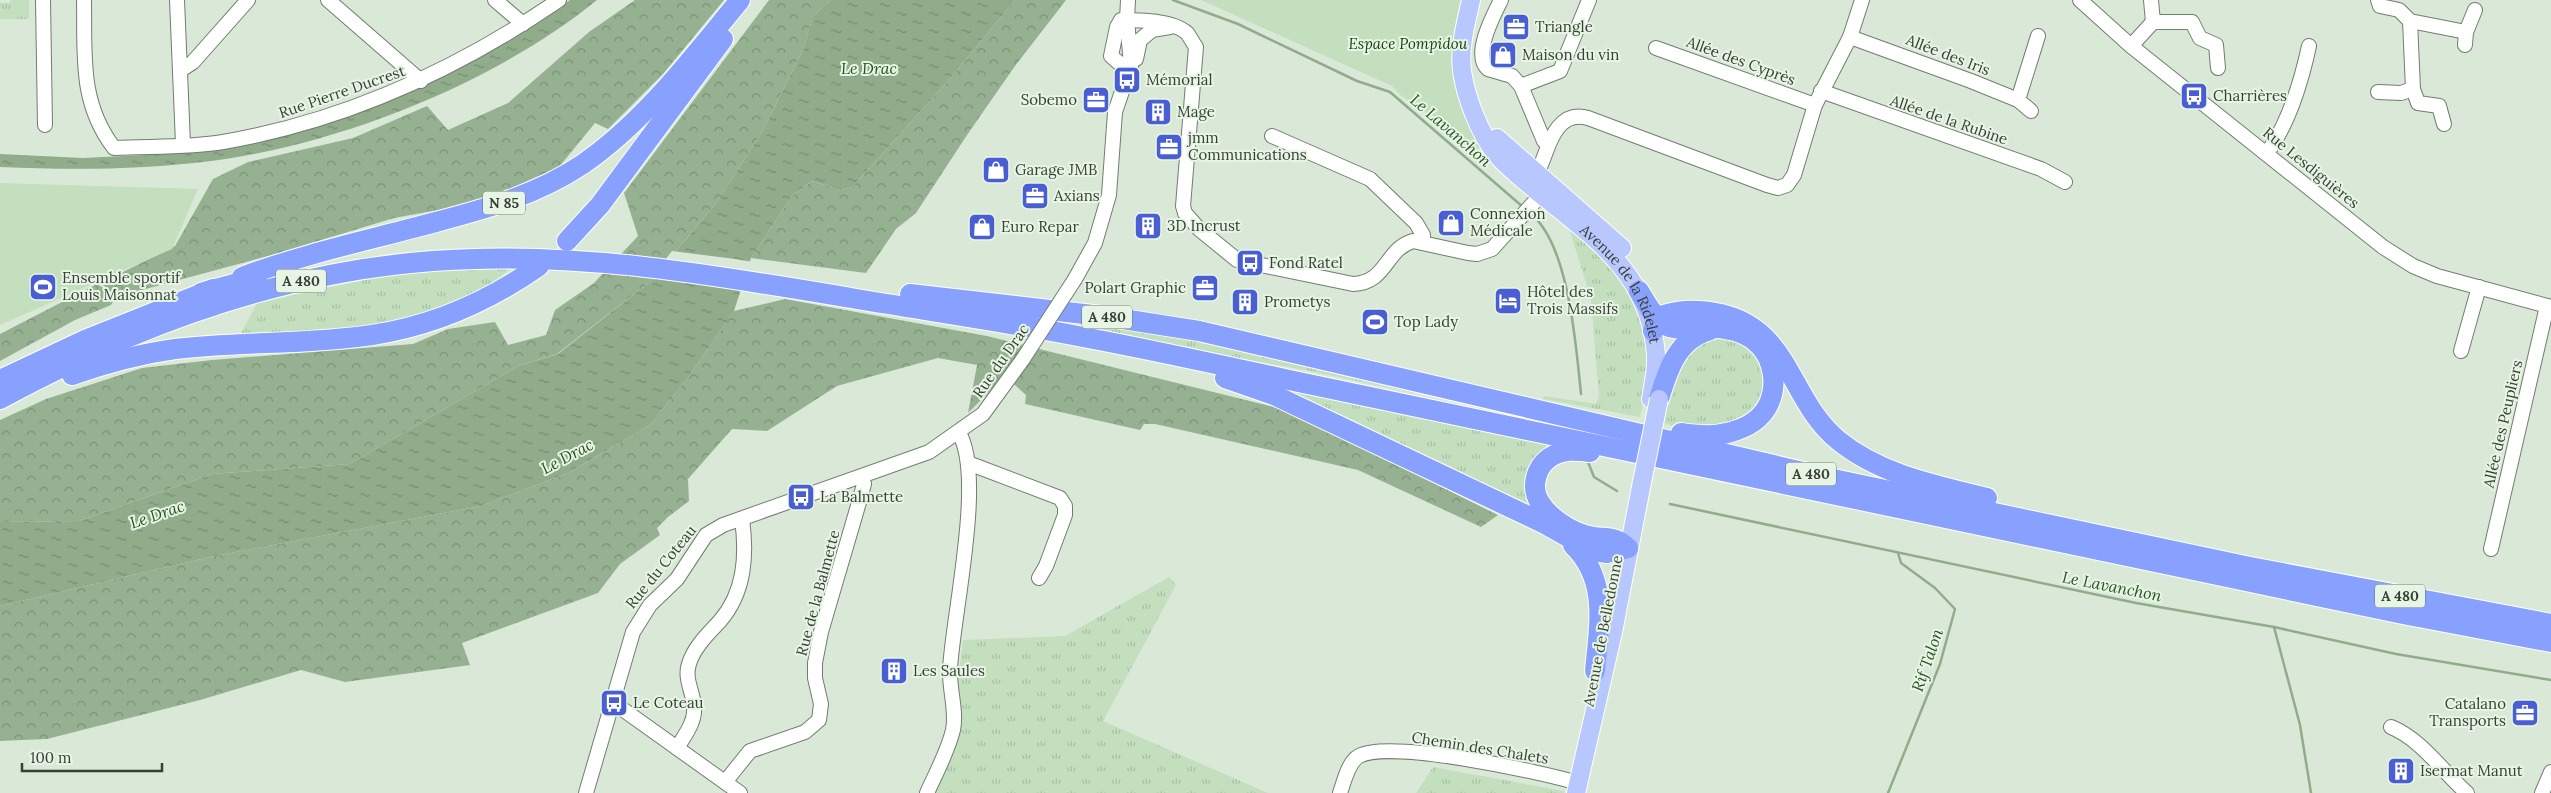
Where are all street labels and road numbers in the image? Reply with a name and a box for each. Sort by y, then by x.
street label: Allée des Iris [1903,29,1993,79]
street label: Allée des Cyprès [1683,32,1798,89]
street label: Rue Pierre Ducrest [276,61,408,122]
street label: Allée de la Rubine [1887,90,2010,149]
street label: Rue Lesdiguières [2259,123,2363,212]
road number: N 85 [483,192,525,214]
street label: Avenue de la Ridelet [1575,219,1665,345]
road number: A 480 [276,270,326,292]
road number: A 480 [1082,306,1132,328]
street label: Rue du Drac [968,320,1033,401]
street label: Allée des Peupliers [2478,358,2526,491]
road number: A 480 [1786,462,1836,486]
street label: Rue du Coteau [621,521,700,612]
street label: Rue de la Balmette [792,528,843,658]
street label: Avenue de Belledonne [1578,554,1626,709]
road number: A 480 [2375,584,2425,608]
street label: Chemin des Chalets [1410,727,1550,768]

